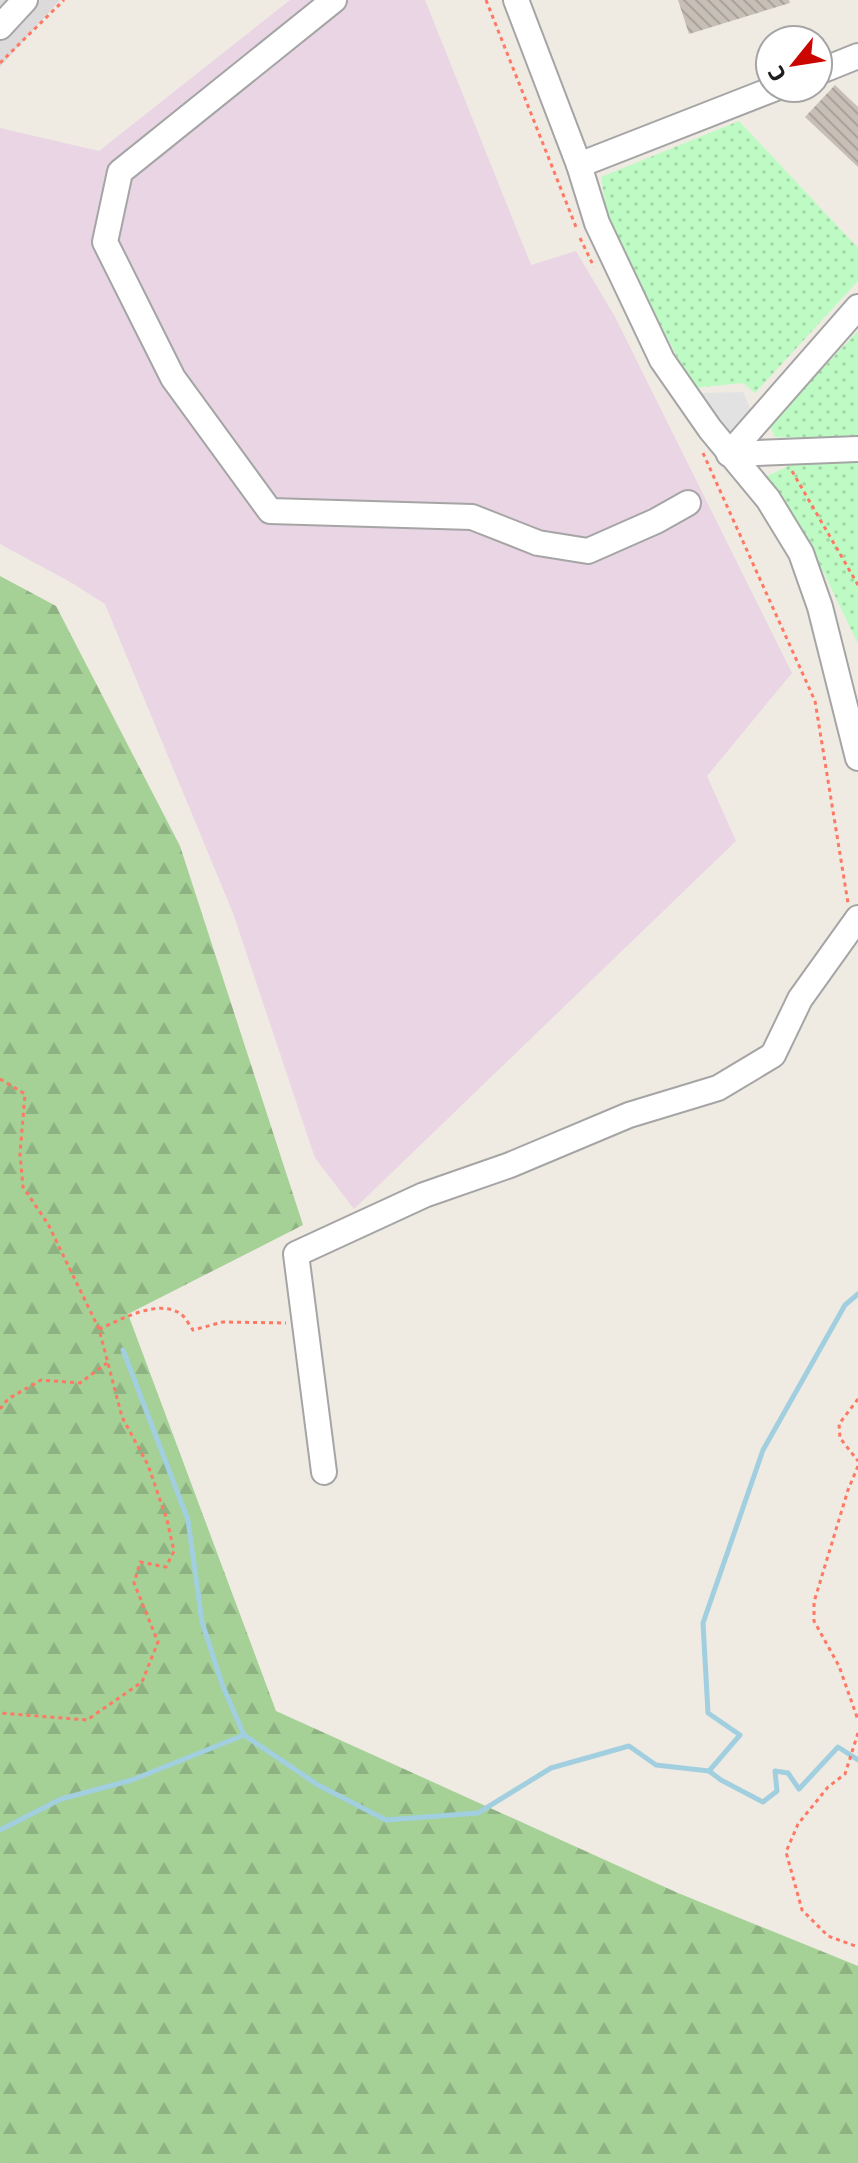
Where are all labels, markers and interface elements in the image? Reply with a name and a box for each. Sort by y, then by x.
north arrow [754,24,834,104]
text: С [761,62,790,87]

